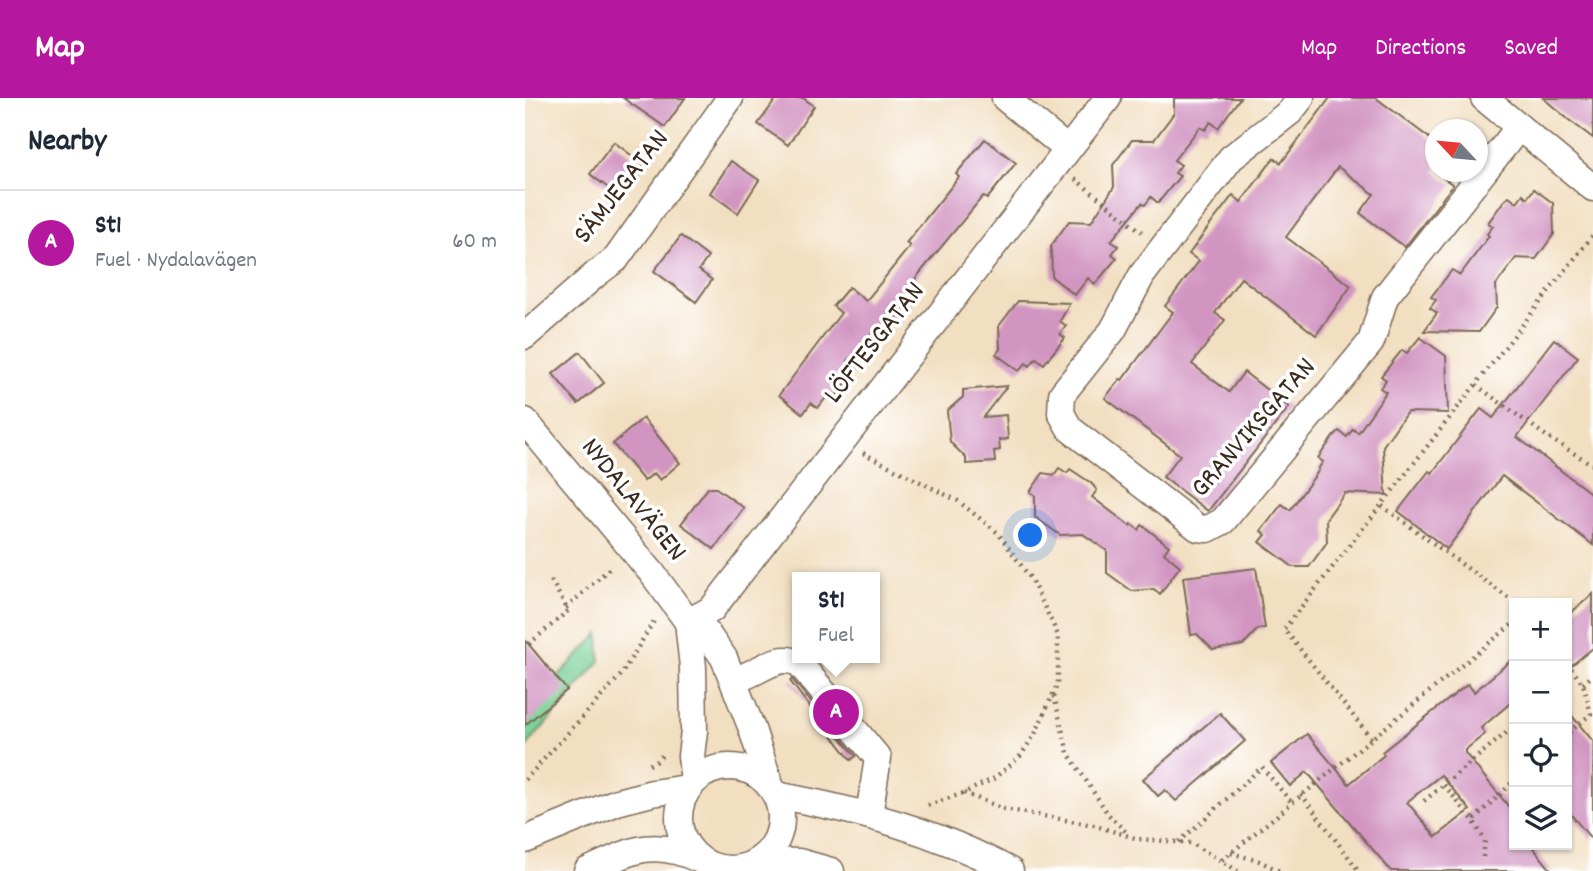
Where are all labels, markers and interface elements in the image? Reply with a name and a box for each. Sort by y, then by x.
text: Map [35,26,85,73]
text: Map [1301,32,1337,66]
text: Directions [1375,32,1466,66]
text: Saved [1504,32,1558,66]
north arrow [1425,119,1488,182]
text: Nearby [28,122,106,165]
street label: SÄMJEGATAN [565,122,681,254]
text: St1 [95,208,122,245]
text: A [45,226,57,259]
text: 60 m [452,226,497,259]
text: Fuel · Nydalavägen [95,245,257,278]
street label: LÖFTESGATAN [816,274,936,414]
street label: GRANVIKSGATAN [1183,350,1327,508]
street label: NYDALAVÄGEN [570,430,694,572]
your location [1013,518,1047,552]
popup [792,572,880,663]
text: St1 [818,583,845,620]
map controls [1509,598,1572,850]
button: + [1509,598,1572,661]
text: Fuel [818,620,854,653]
button: − [1509,661,1572,724]
pin: A [813,686,859,738]
button: locate [1509,724,1572,787]
button: layers [1509,787,1572,850]

